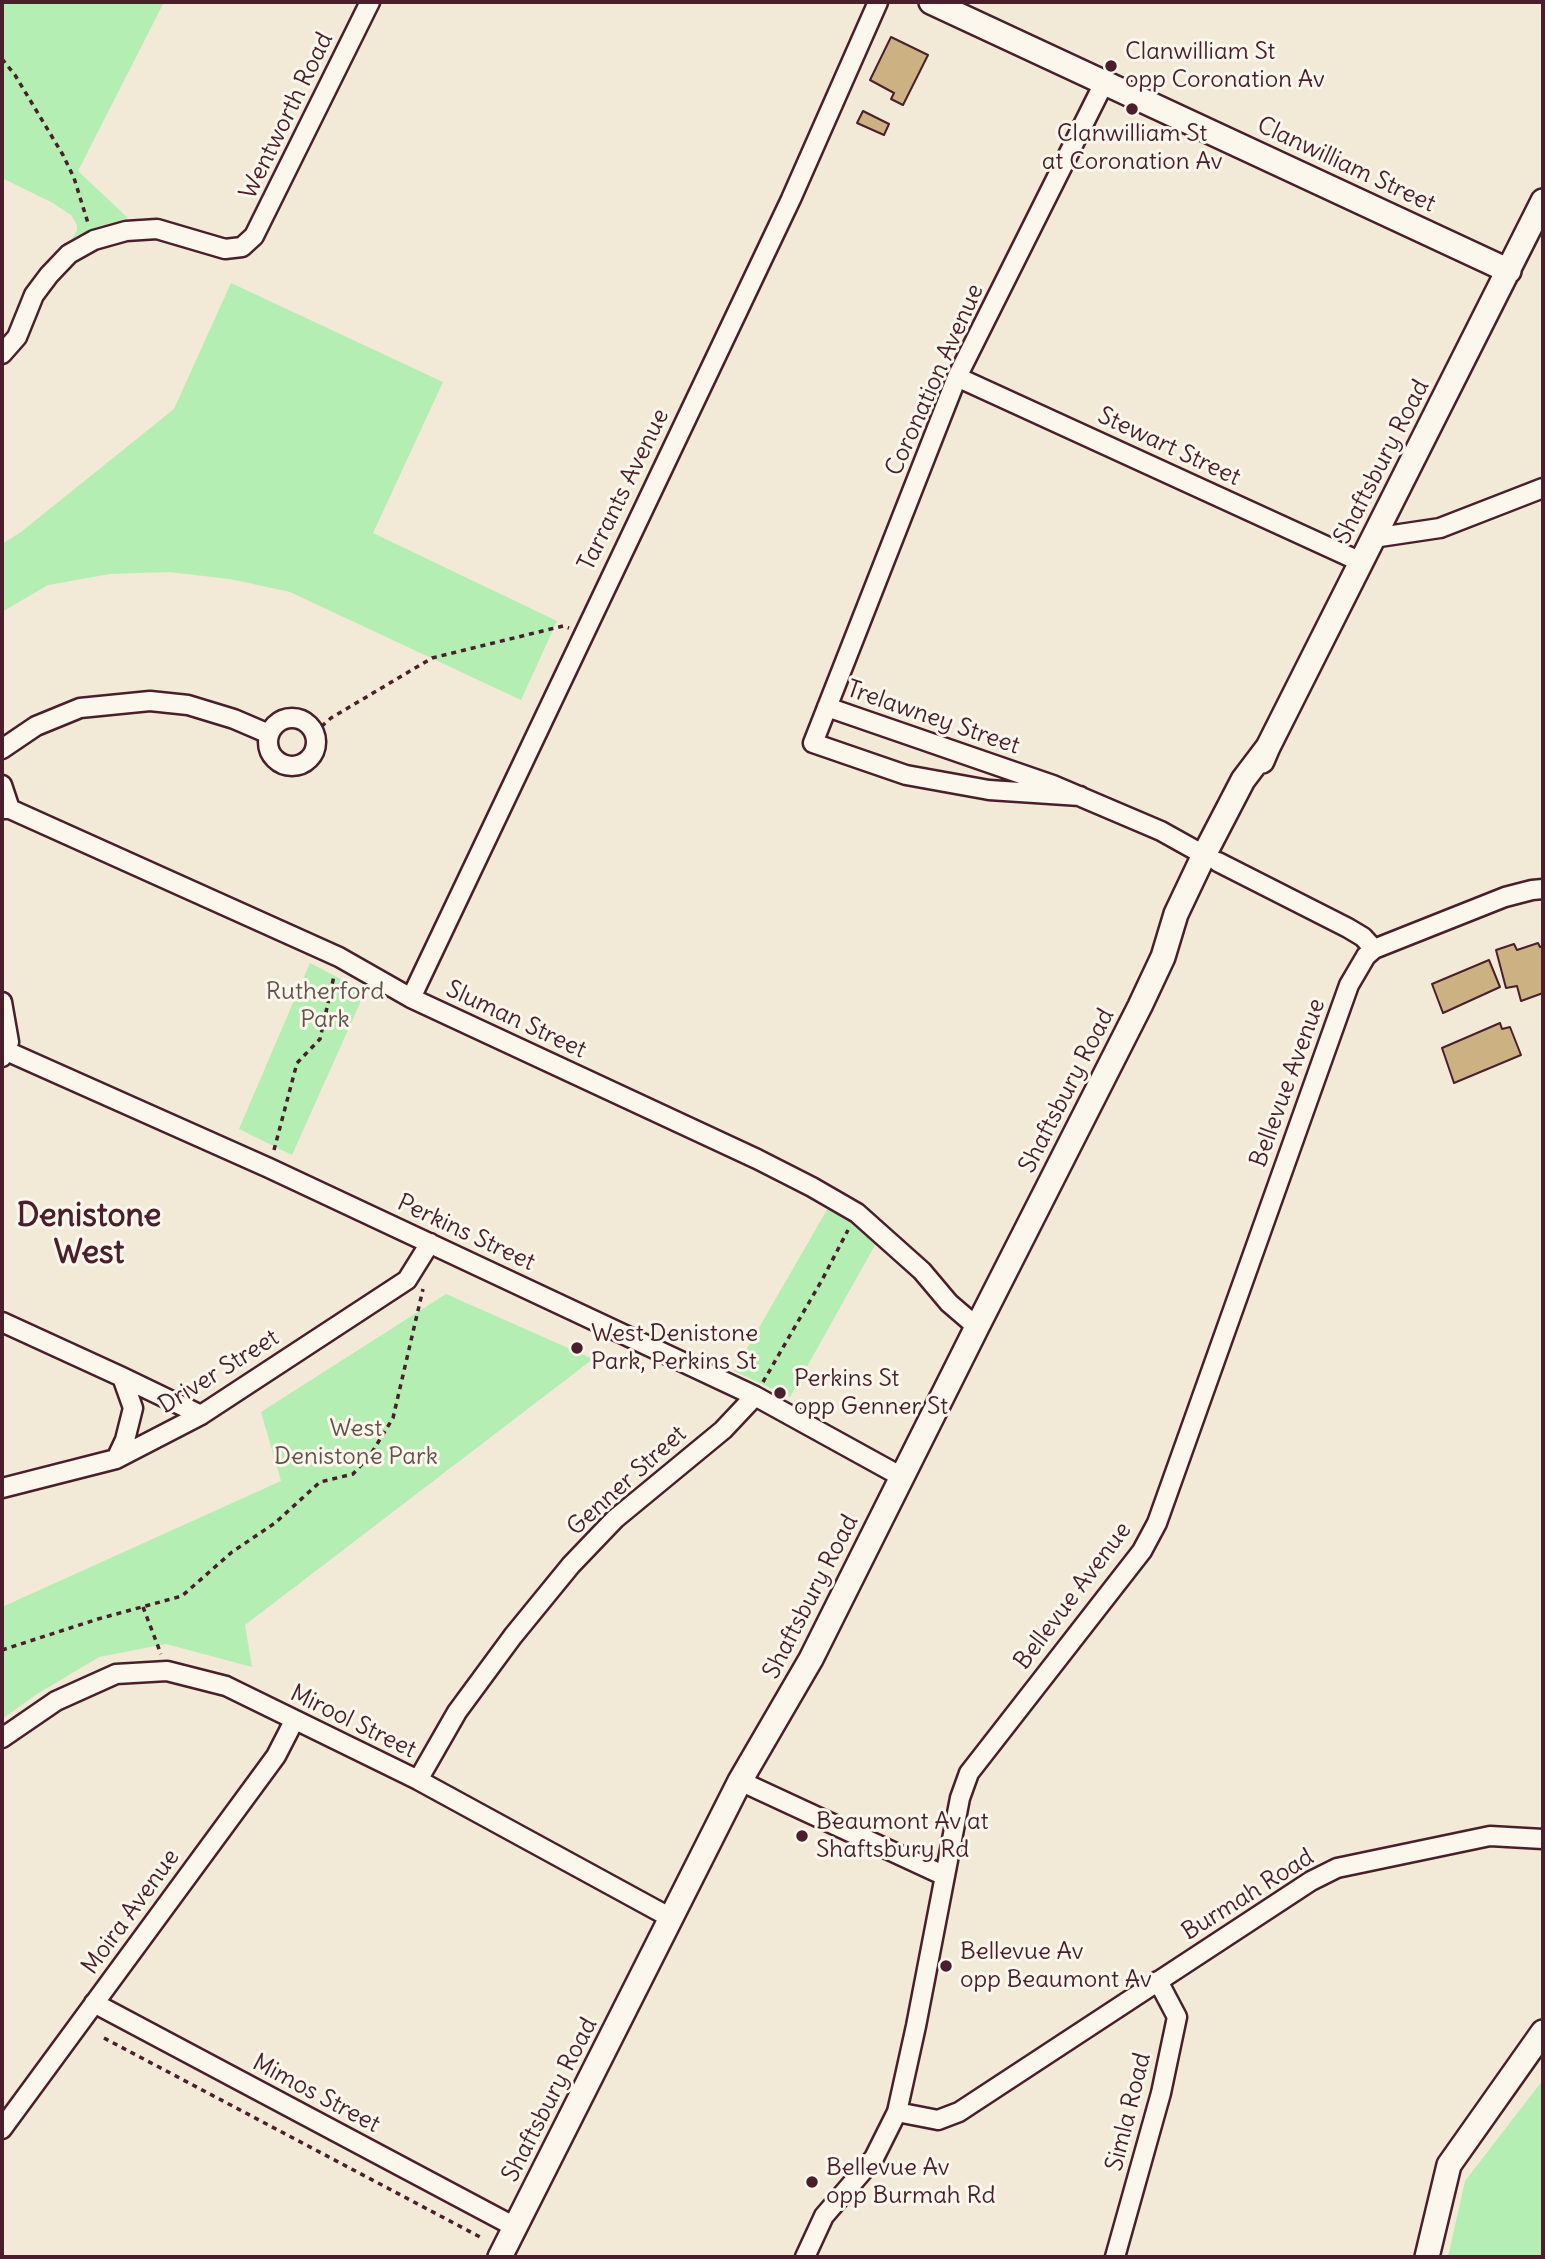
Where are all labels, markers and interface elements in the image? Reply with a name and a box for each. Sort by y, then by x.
street label: Wentworth Road [234,28,340,204]
place label: Clanwilliam St opp Coronation Av [1125,38,1325,94]
marker: Clanwilliam St opp Coronation Av [1103,58,1119,74]
marker: Clanwilliam St at Coronation Av [1124,101,1140,117]
street label: Clanwilliam Street [1252,111,1440,219]
place label: Clanwilliam St at Coronation Av [1042,120,1222,176]
street label: Coronation Avenue [880,280,990,480]
street label: Shaftsbury Road [1328,375,1436,549]
street label: Stewart Street [1093,401,1245,493]
street label: Tarrants Avenue [572,404,676,576]
street label: Trelawney Street [843,675,1023,761]
street label: Sluman Street [441,975,591,1065]
park label: Rutherford Park [266,978,384,1034]
street label: Bellevue Avenue [1244,995,1332,1171]
street label: Shaftsbury Road [1013,1004,1121,1178]
street label: Perkins Street [393,1189,539,1277]
district label: Denistone West [17,1198,161,1273]
place label: West Denistone Park, Perkins St [591,1320,758,1376]
street label: Driver Street [154,1324,284,1420]
marker: West Denistone Park, Perkins St [569,1340,585,1356]
place label: Perkins St opp Genner St [794,1365,948,1421]
marker: Perkins St opp Genner St [772,1385,788,1401]
park label: West Denistone Park [274,1415,438,1471]
street label: Genner Street [561,1420,693,1542]
street label: Shaftsbury Road [757,1510,865,1684]
street label: Bellevue Avenue [1008,1517,1138,1675]
street label: Mirool Street [285,1679,421,1765]
place label: Beaumont Av at Shaftsbury Rd [816,1808,989,1864]
marker: Beaumont Av at Shaftsbury Rd [794,1828,810,1844]
street label: Burmah Road [1177,1843,1319,1947]
street label: Moira Avenue [76,1844,186,1980]
place label: Bellevue Av opp Beaumont Av [960,1938,1152,1994]
marker: Bellevue Av opp Beaumont Av [938,1958,954,1974]
street label: Shaftsbury Road [496,2013,604,2187]
street label: Mimos Street [247,2048,385,2140]
street label: Simla Road [1100,2050,1158,2174]
place label: Bellevue Av opp Burmah Rd [826,2154,996,2210]
marker: Bellevue Av opp Burmah Rd [804,2174,820,2190]

